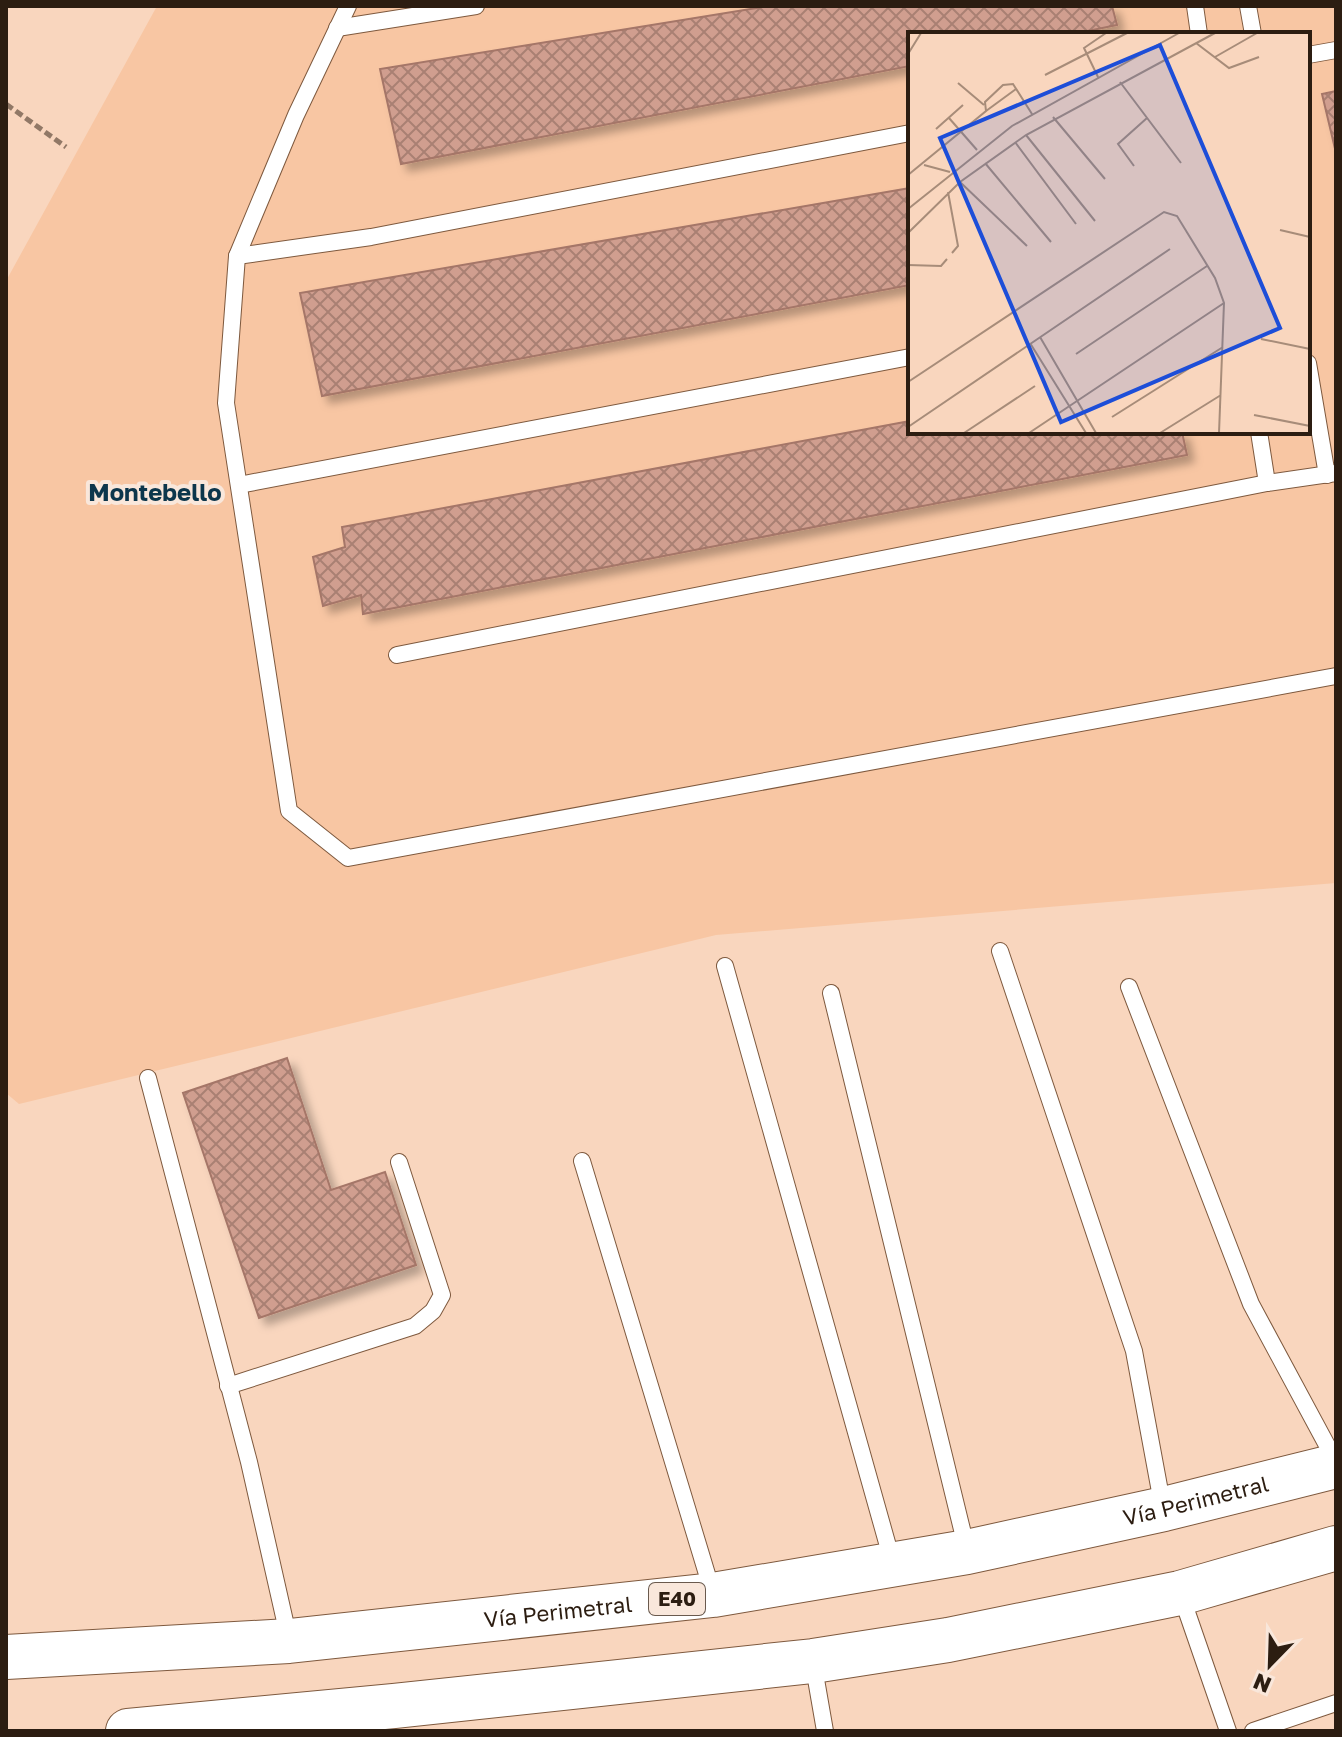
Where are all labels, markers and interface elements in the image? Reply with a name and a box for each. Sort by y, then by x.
inset map [908,32,1310,434]
district label: Montebello [88,477,222,506]
street label: Vía Perimetral [1120,1469,1271,1531]
road number: E40 [649,1583,705,1615]
street label: Vía Perimetral [482,1590,633,1633]
north arrow [1230,1625,1310,1705]
text: N [1249,1668,1275,1700]

